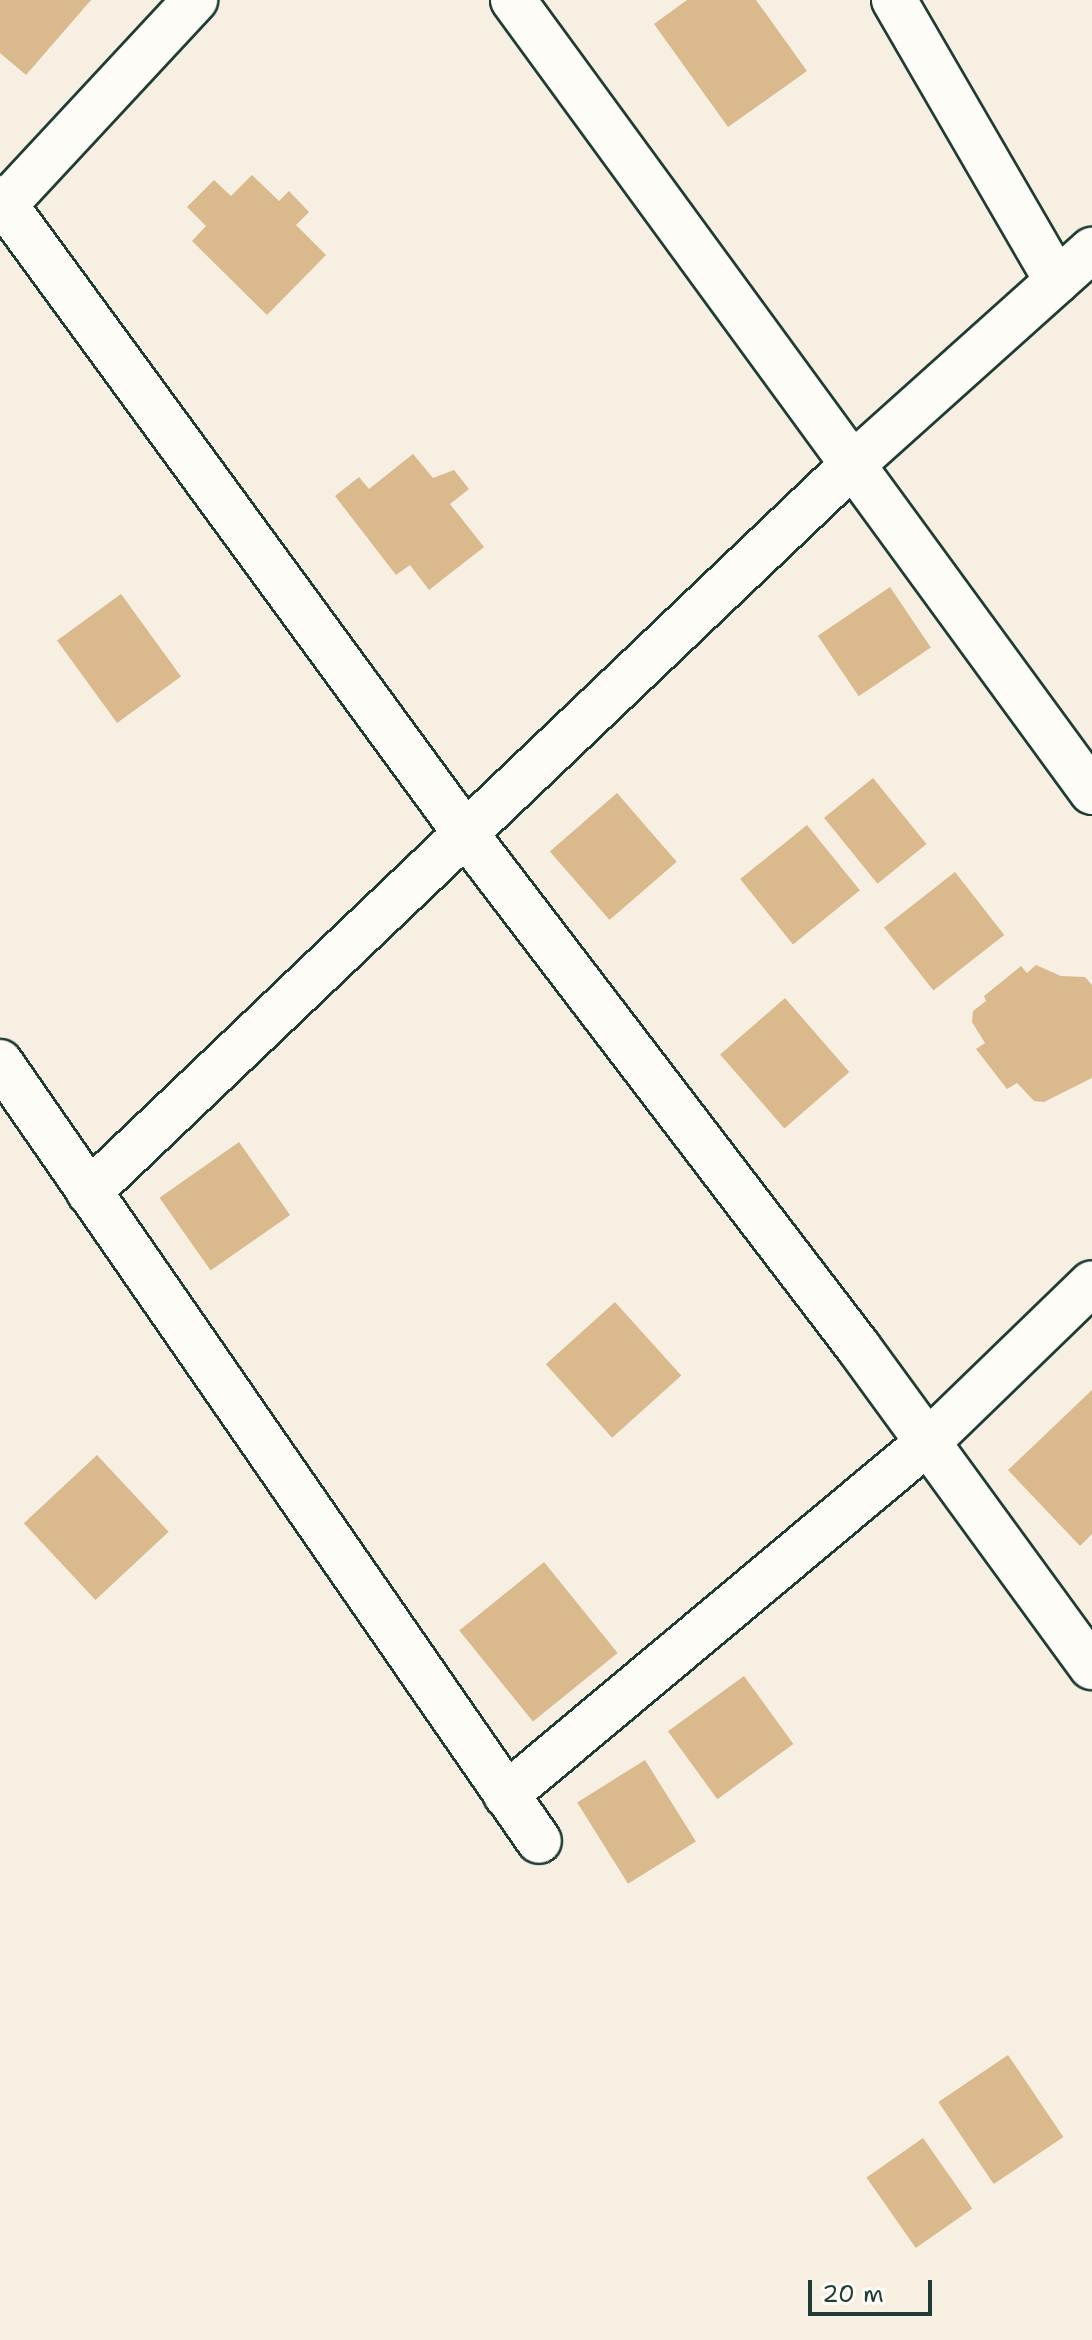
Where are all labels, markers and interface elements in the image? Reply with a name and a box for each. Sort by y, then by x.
scale bar [812,2264,936,2314]
text: 20 m [822,2278,884,2310]

